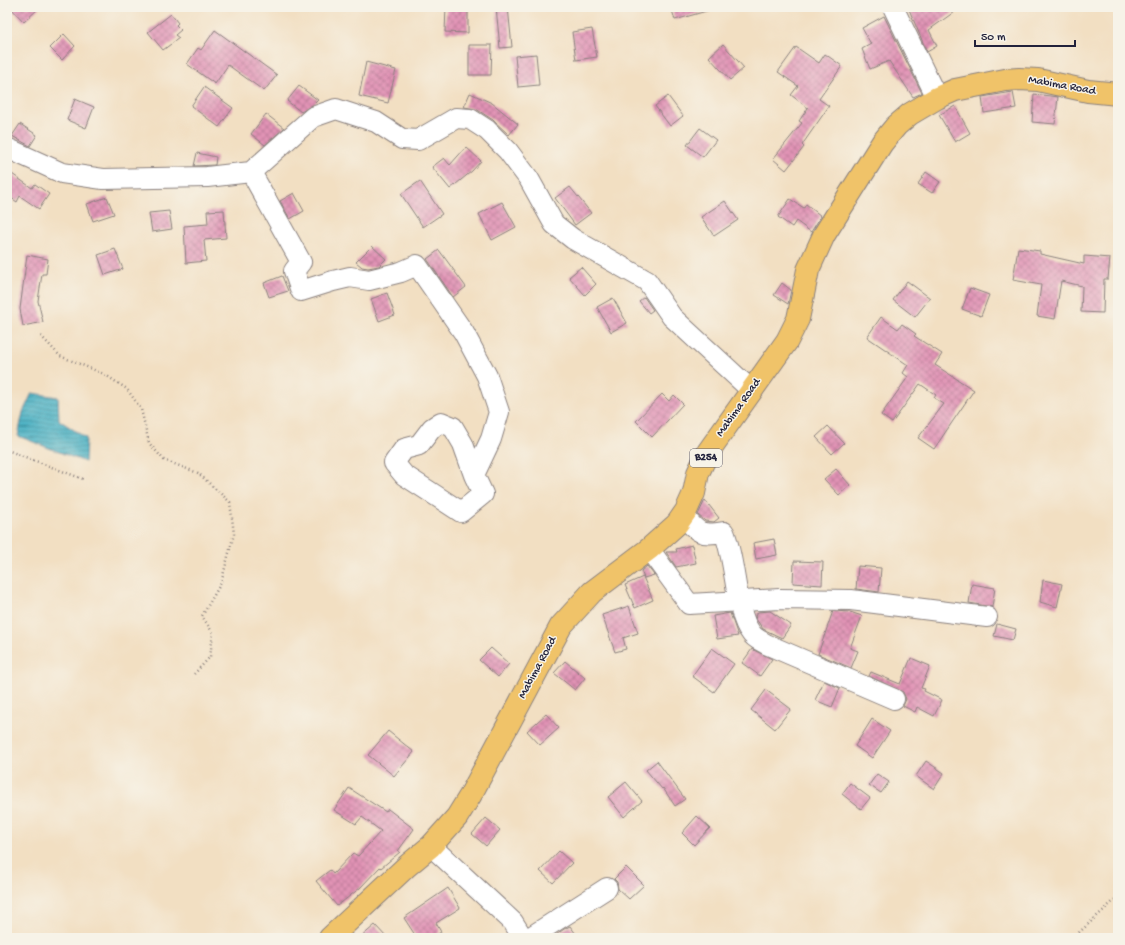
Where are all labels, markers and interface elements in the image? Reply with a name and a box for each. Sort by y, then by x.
scale bar [975,22,1075,48]
text: 50 m [981,31,1006,45]
street label: Mabima Road [1027,73,1098,99]
street label: Mabima Road [714,375,765,440]
road number: B254 [690,449,722,467]
street label: Mabima Road [516,634,561,701]

